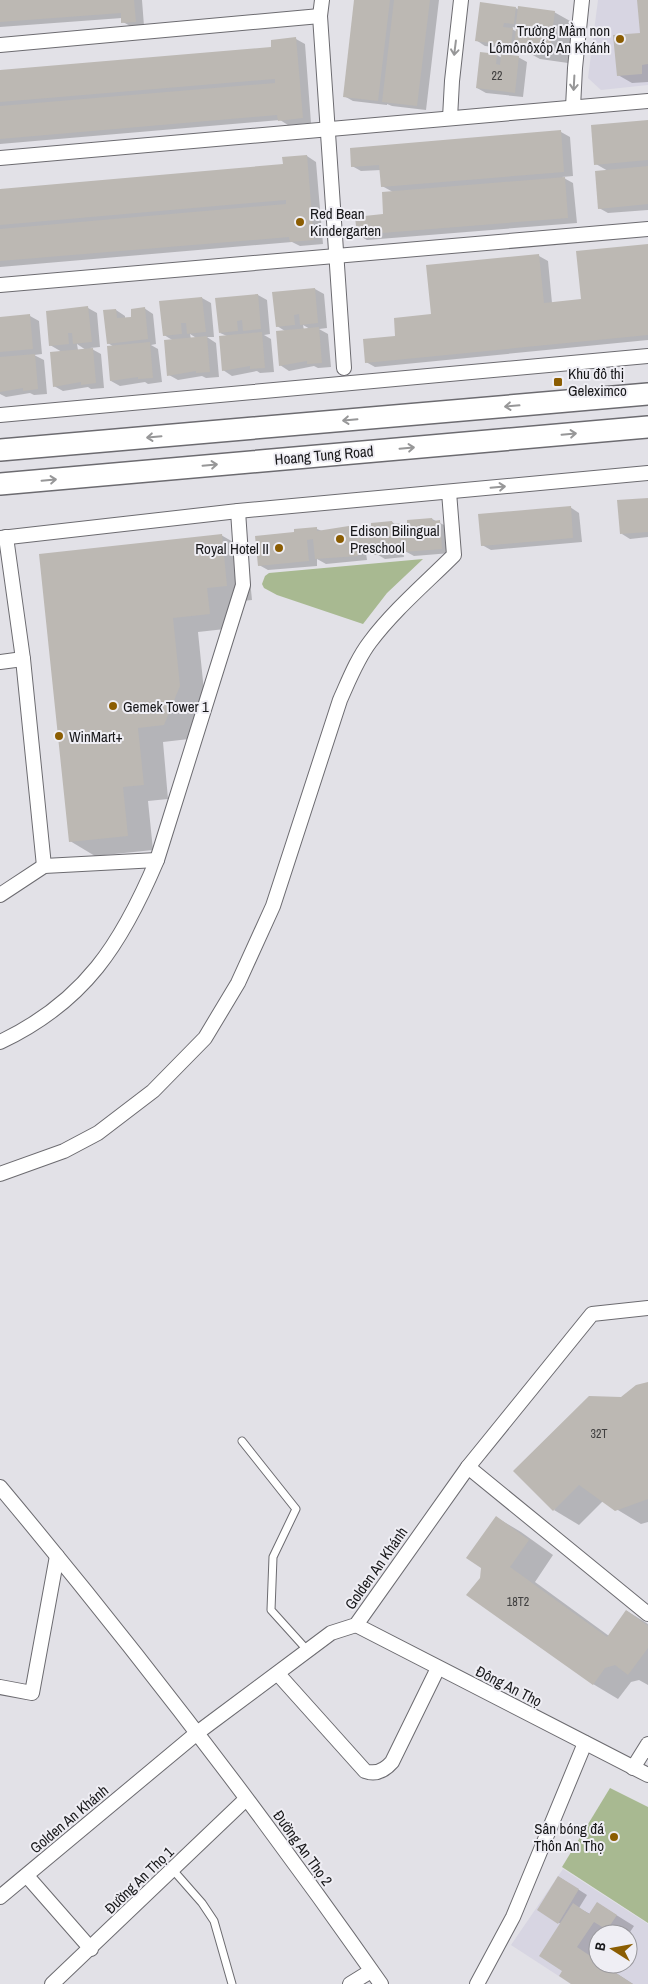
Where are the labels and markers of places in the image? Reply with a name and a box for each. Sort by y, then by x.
place label: Trường Mầm non Lômônôxốp An Khánh [489,20,610,58]
marker: Trường Mầm non Lômônôxốp An Khánh [614,33,626,45]
place label: Red Bean Kindergarten [310,203,381,241]
marker: Red Bean Kindergarten [294,216,306,228]
place label: Khu đô thị Geleximco [568,363,627,401]
marker: Khu đô thị Geleximco [552,376,564,388]
place label: Edison Bilingual Preschool [350,520,440,558]
marker: Edison Bilingual Preschool [334,533,346,545]
place label: Royal Hotel II [195,538,269,559]
marker: Royal Hotel II [273,542,285,554]
place label: Gemek Tower 1 [123,696,209,717]
marker: Gemek Tower 1 [107,700,119,712]
place label: WinMart+ [69,726,123,747]
marker: WinMart+ [53,730,65,742]
place label: Sân bóng đá Thôn An Thọ [534,1818,604,1856]
marker: Sân bóng đá Thôn An Thọ [608,1831,620,1843]

